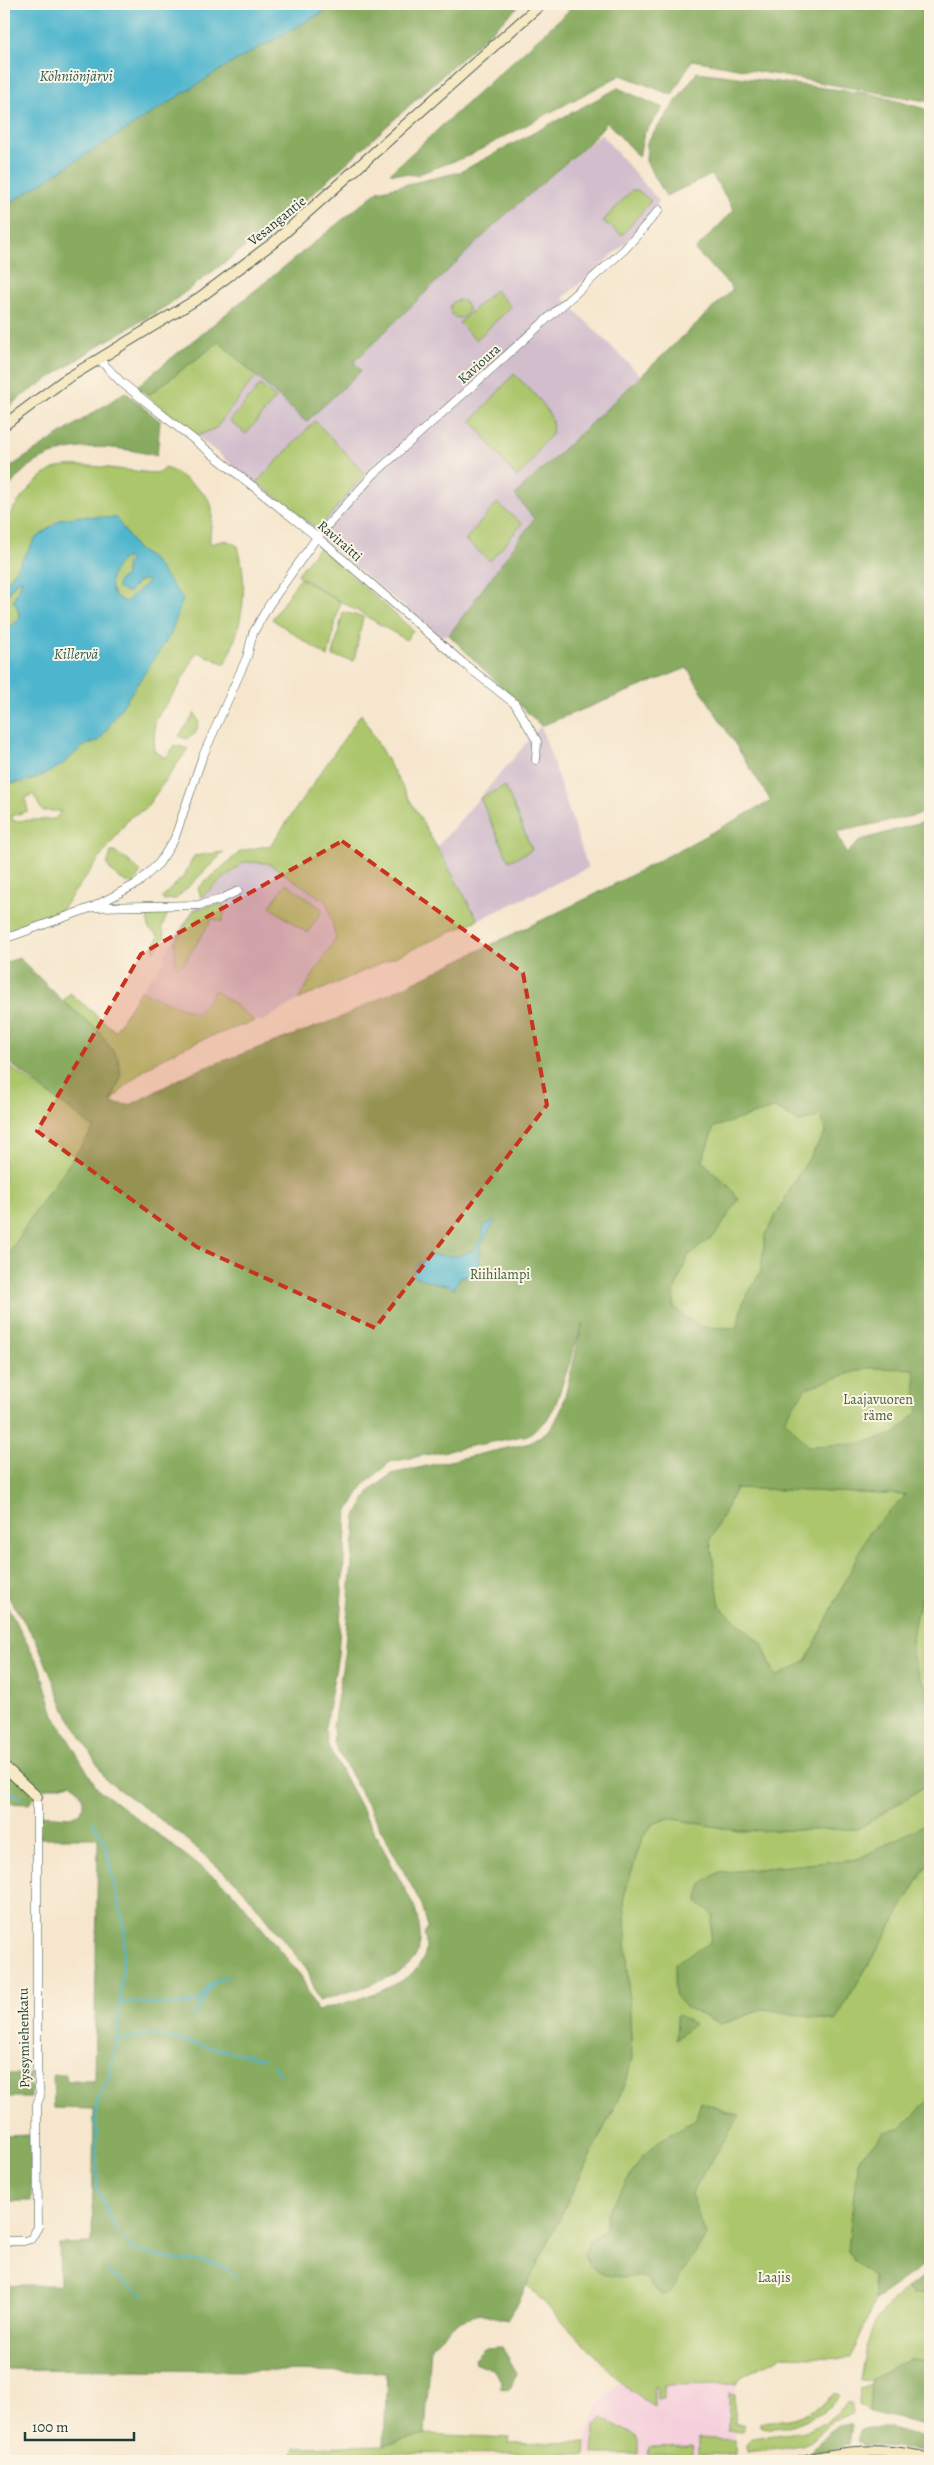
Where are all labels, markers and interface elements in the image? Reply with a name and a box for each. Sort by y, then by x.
water label: Köhniönjärvi [39,66,113,86]
street label: Vesangantie [243,192,310,251]
street label: Kavioura [454,339,505,388]
street label: Raviraitti [314,516,366,566]
water label: Killervä [54,644,98,664]
park label: Riihilampi [470,1265,530,1284]
park label: Laajavuoren räme [843,1390,913,1425]
street label: Pyssymiehenkatu [14,1987,34,2088]
park label: Laajis [757,2268,791,2287]
scale bar [25,2410,134,2442]
text: 100 m [32,2417,69,2437]

